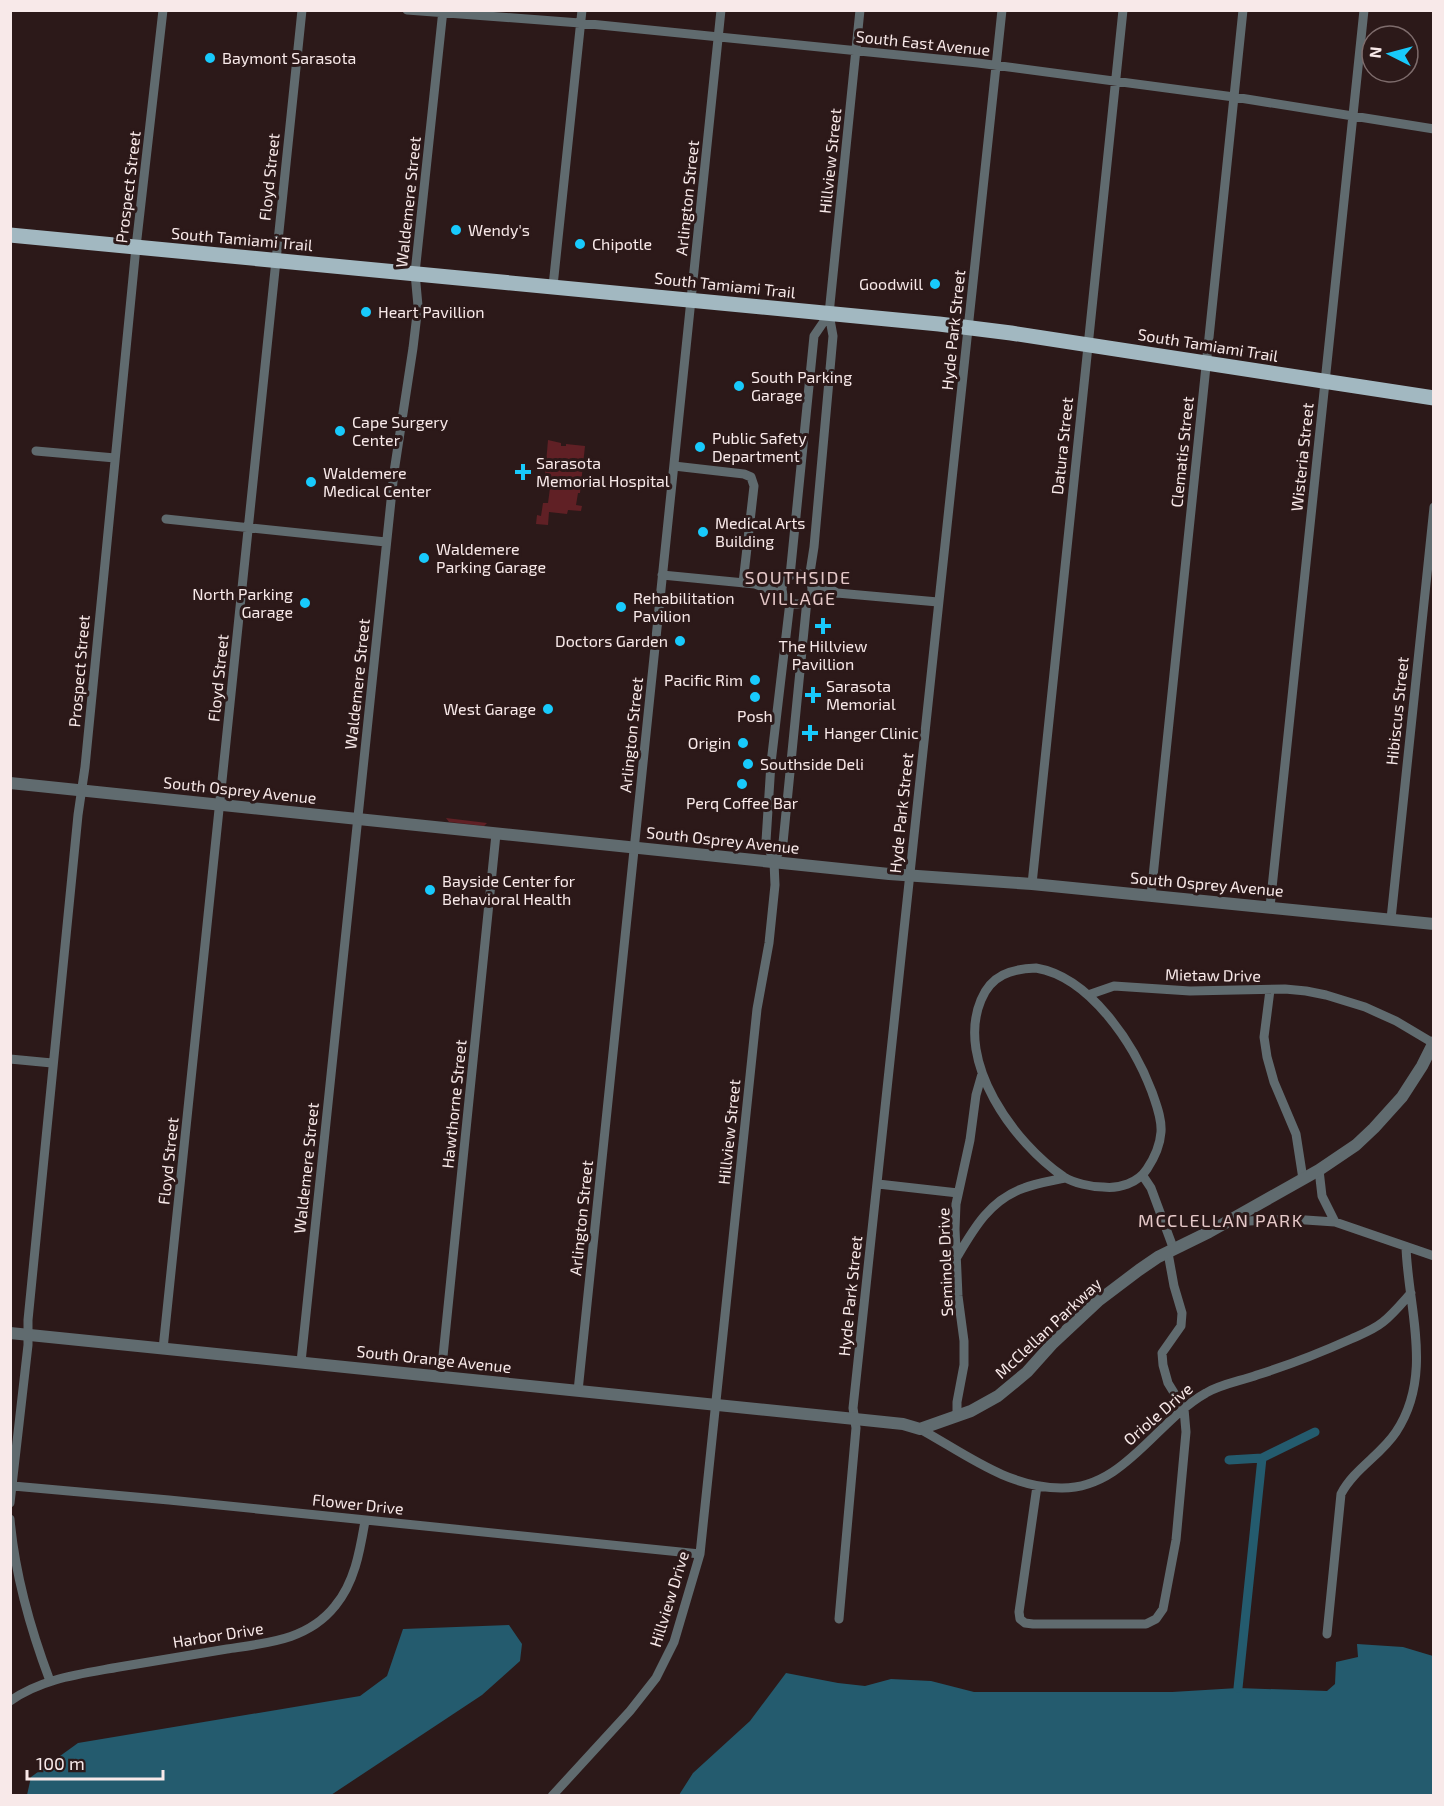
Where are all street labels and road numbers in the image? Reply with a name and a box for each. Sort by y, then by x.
street label: South East Avenue [855,26,991,59]
street label: Hillview Street [815,107,844,215]
street label: Prospect Street [111,130,144,244]
street label: Floyd Street [254,132,283,222]
street label: Waldemere Street [391,135,424,268]
street label: Arlington Street [671,139,702,257]
street label: South Tamiami Trail [170,223,314,254]
street label: South Tamiami Trail [653,268,797,301]
street label: Hyde Park Street [937,269,968,391]
street label: South Tamiami Trail [1136,324,1280,365]
street label: Datura Street [1047,396,1076,496]
street label: Clematis Street [1166,396,1197,508]
street label: Wisteria Street [1286,402,1317,512]
street label: Prospect Street [64,614,93,728]
street label: Waldemere Street [340,617,373,750]
street label: Floyd Street [203,633,232,723]
street label: Hibiscus Street [1381,656,1412,766]
street label: Arlington Street [615,676,646,794]
street label: Hyde Park Street [885,752,916,874]
street label: South Osprey Avenue [163,772,318,807]
street label: South Osprey Avenue [646,822,801,857]
street label: South Osprey Avenue [1130,867,1285,900]
street label: Mietaw Drive [1165,964,1261,985]
street label: Hawthorne Street [437,1039,470,1169]
street label: Hillview Street [714,1078,743,1186]
street label: Waldemere Street [289,1101,322,1234]
street label: Floyd Street [153,1116,182,1206]
street label: Arlington Street [565,1159,596,1277]
street label: Seminole Drive [933,1207,956,1317]
street label: Hyde Park Street [834,1235,865,1357]
street label: McClellan Parkway [991,1273,1105,1382]
street label: South Orange Avenue [356,1341,512,1376]
street label: Oriole Drive [1119,1379,1196,1449]
street label: Flower Drive [311,1489,405,1518]
street label: Hillview Drive [645,1549,692,1649]
street label: Harbor Drive [171,1618,265,1651]

